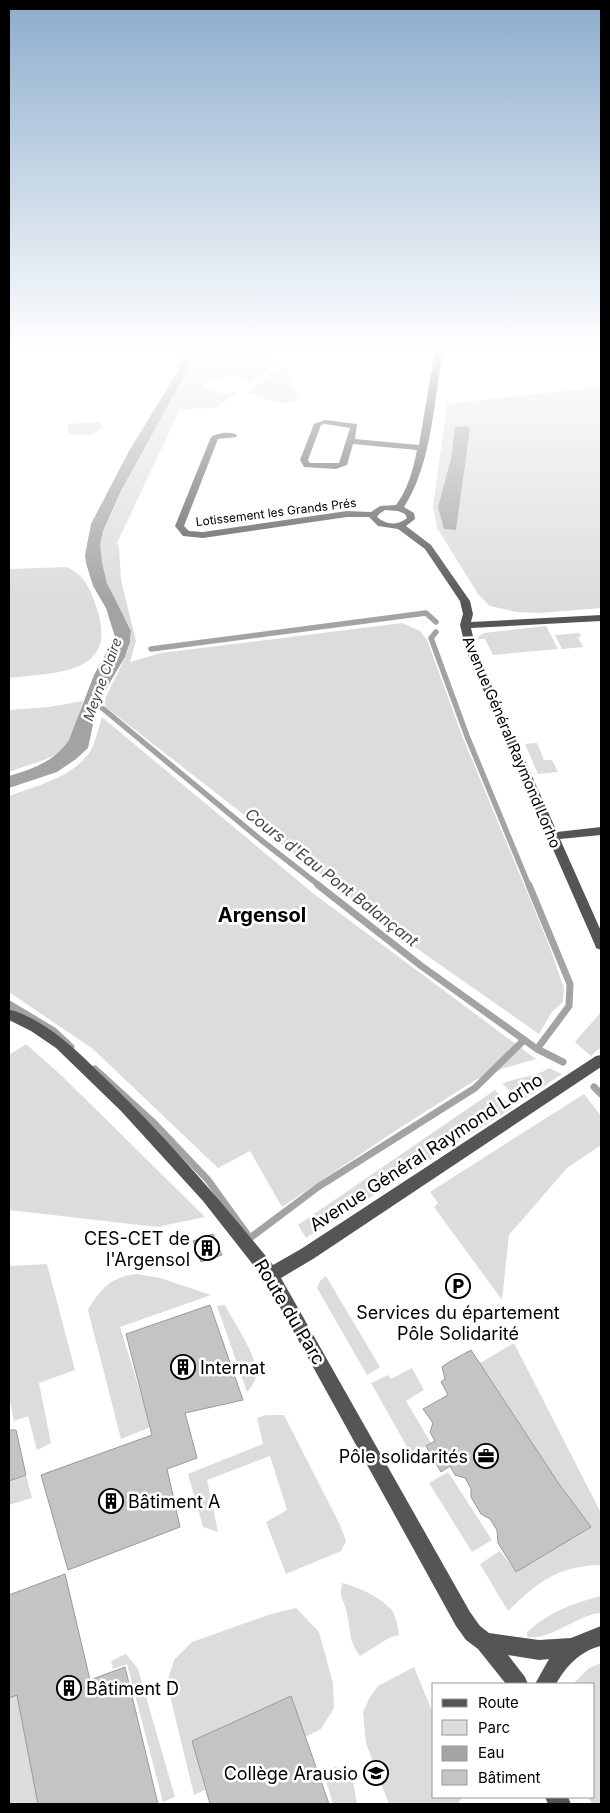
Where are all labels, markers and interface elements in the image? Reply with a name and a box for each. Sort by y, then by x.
street label: Lotissement les Grands Prés [195,495,357,529]
street label: Avenue Général Raymond Lorho [459,633,565,851]
water label: Meyne Claire [79,635,125,723]
water label: Cours d'Eau Pont Balançant [242,803,423,951]
district label: Argensol [218,903,306,927]
street label: Avenue Général Raymond Lorho [305,1069,547,1235]
place label: CES-CET de l'Argensol [84,1228,190,1270]
building icon: CES-CET de l'Argensol [194,1235,220,1261]
street label: Route du Parc [250,1256,330,1368]
parking icon: Services du épartement Pôle Solidarité [445,1273,471,1299]
place label: Services du épartement Pôle Solidarité [356,1302,560,1344]
building icon: Internat [170,1354,196,1380]
place label: Internat [200,1357,265,1378]
office icon: Pôle solidarités [473,1443,499,1469]
place label: Pôle solidarités [339,1446,468,1467]
building icon: Bâtiment A [98,1488,124,1514]
place label: Bâtiment A [128,1491,220,1512]
building icon: Bâtiment D [56,1675,82,1701]
place label: Bâtiment D [86,1678,179,1699]
legend [432,1683,595,1798]
text: Route [478,1693,519,1712]
text: Parc [478,1718,510,1737]
text: Eau [478,1743,504,1762]
school or university icon: Collège Arausio [363,1760,389,1786]
place label: Collège Arausio [224,1763,358,1784]
text: Bâtiment [478,1768,541,1787]

